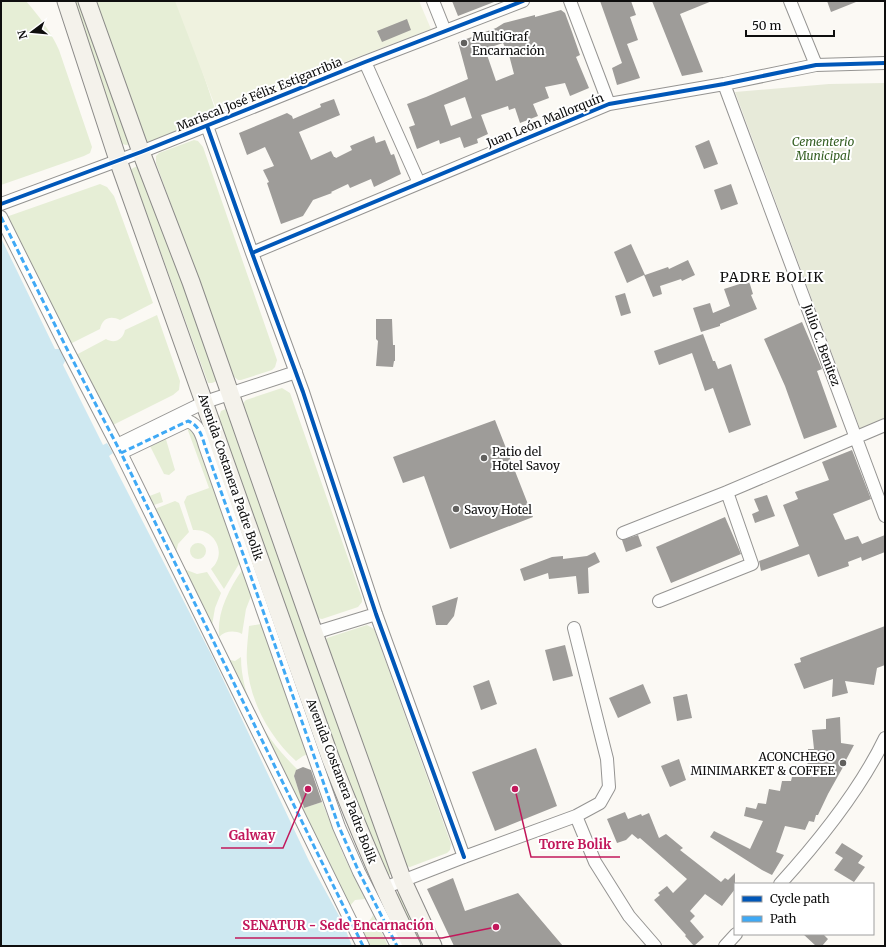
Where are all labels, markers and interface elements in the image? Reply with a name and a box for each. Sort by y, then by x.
north arrow [12,12,52,52]
scale bar [746,12,834,38]
text: 50 m [752,18,781,33]
text: N [14,28,30,41]
place label: MultiGraf Encarnación [472,29,545,58]
marker: MultiGraf Encarnación [459,38,469,48]
street label: Mariscal José Félix Estigarribia [174,54,345,134]
street label: Juan León Mallorquín [483,90,606,151]
park label: Cementerio Municipal [792,134,855,163]
district label: PADRE BOLIK [720,268,824,286]
street label: Julio C. Benitez [800,301,844,388]
street label: Avenida Costanera Padre Bolik [195,391,267,563]
place label: Patio del Hotel Savoy [492,444,560,473]
marker: Patio del Hotel Savoy [479,453,489,463]
place label: Savoy Hotel [464,502,532,517]
marker: Savoy Hotel [451,504,461,514]
street label: Avenida Costanera Padre Bolik [303,695,381,866]
place label: ACONCHEGO MINIMARKET & COFFEE [690,749,835,778]
marker: ACONCHEGO MINIMARKET & COFFEE [838,758,848,768]
callout: Galway [221,823,283,848]
text: Galway [229,827,276,844]
callout: Torre Bolik [531,832,620,857]
text: Torre Bolik [539,836,612,853]
legend [734,883,874,935]
text: Cycle path [770,891,830,906]
text: Path [770,911,796,926]
callout: SENATUR - Sede Encarnación [235,913,442,938]
text: SENATUR - Sede Encarnación [242,917,434,934]

